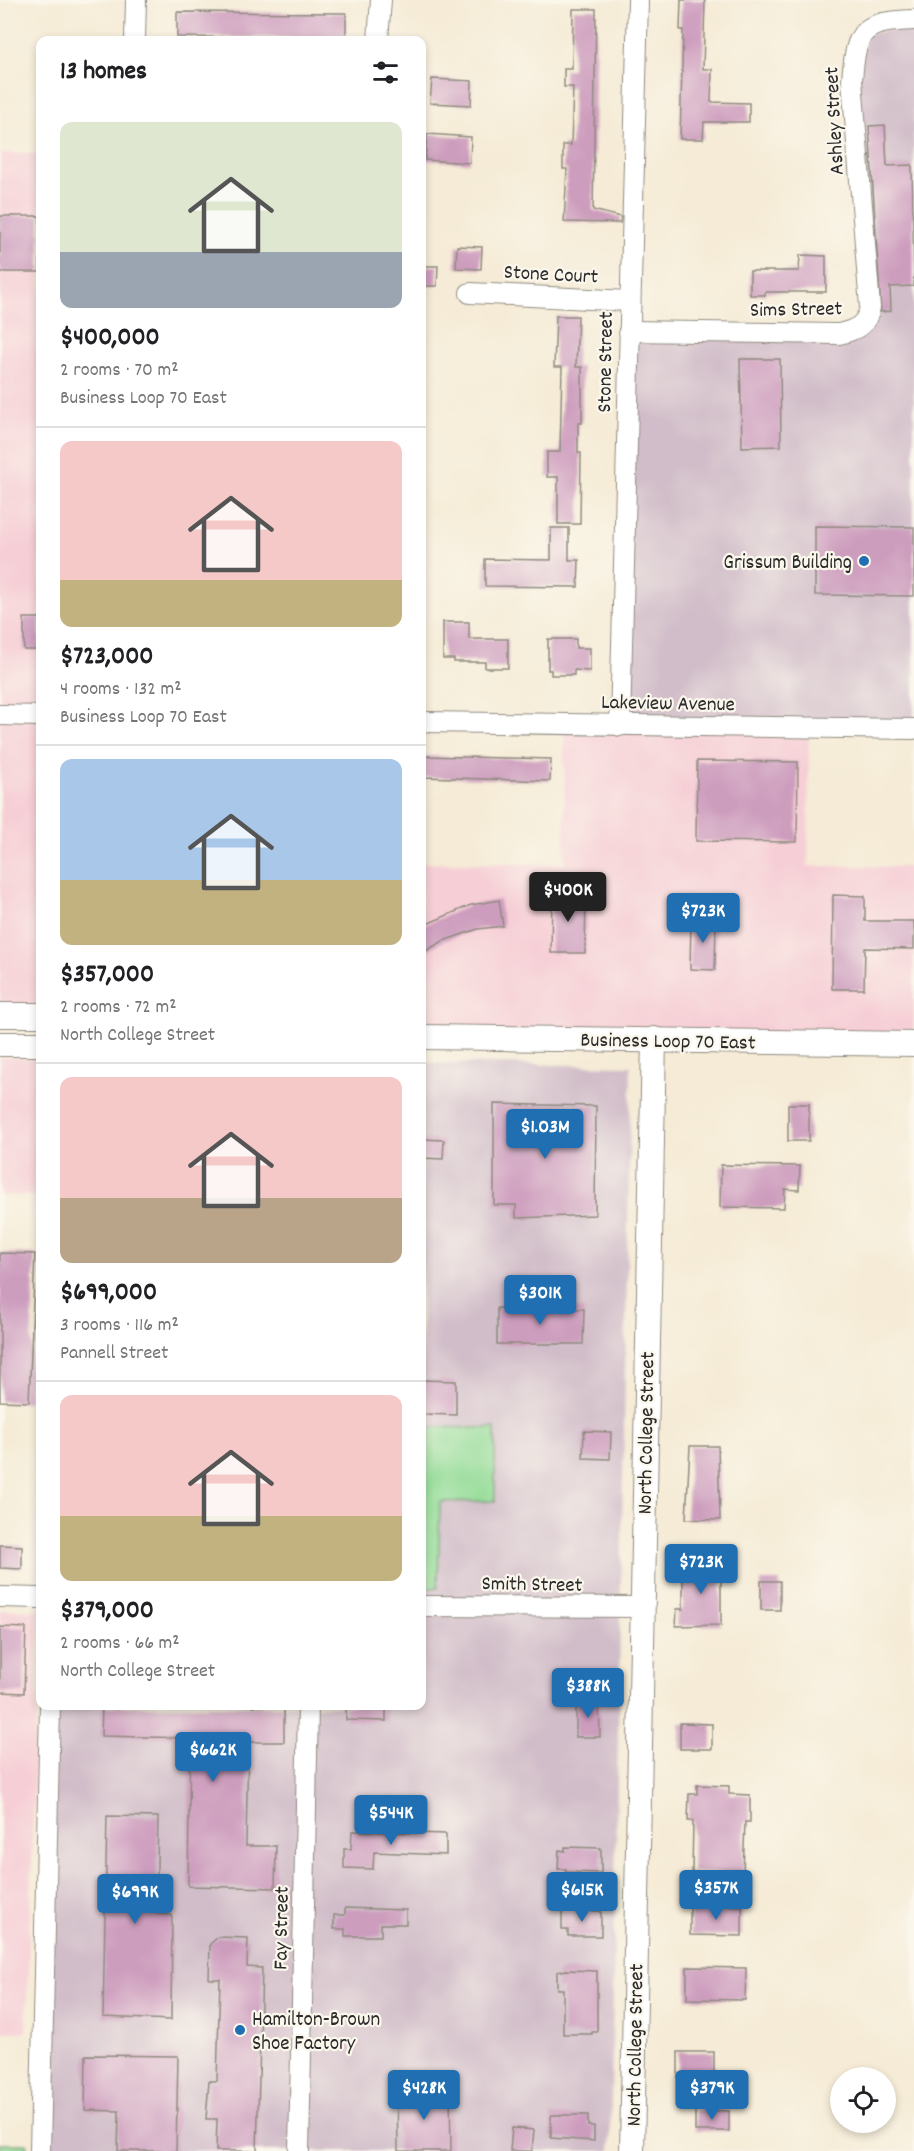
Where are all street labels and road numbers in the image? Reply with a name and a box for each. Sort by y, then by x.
street label: Ashley Street [818,66,854,176]
street label: Stone Court [503,259,599,293]
street label: Sims Street [750,295,843,327]
street label: Stone Street [591,311,623,413]
street label: Lakeview Avenue [601,689,735,721]
street label: Business Loop 70 East [580,1026,756,1060]
street label: North College Street [632,1351,664,1515]
street label: Smith Street [481,1570,583,1602]
street label: Fay Street [267,1886,299,1970]
street label: North College Street [621,1963,653,2127]

